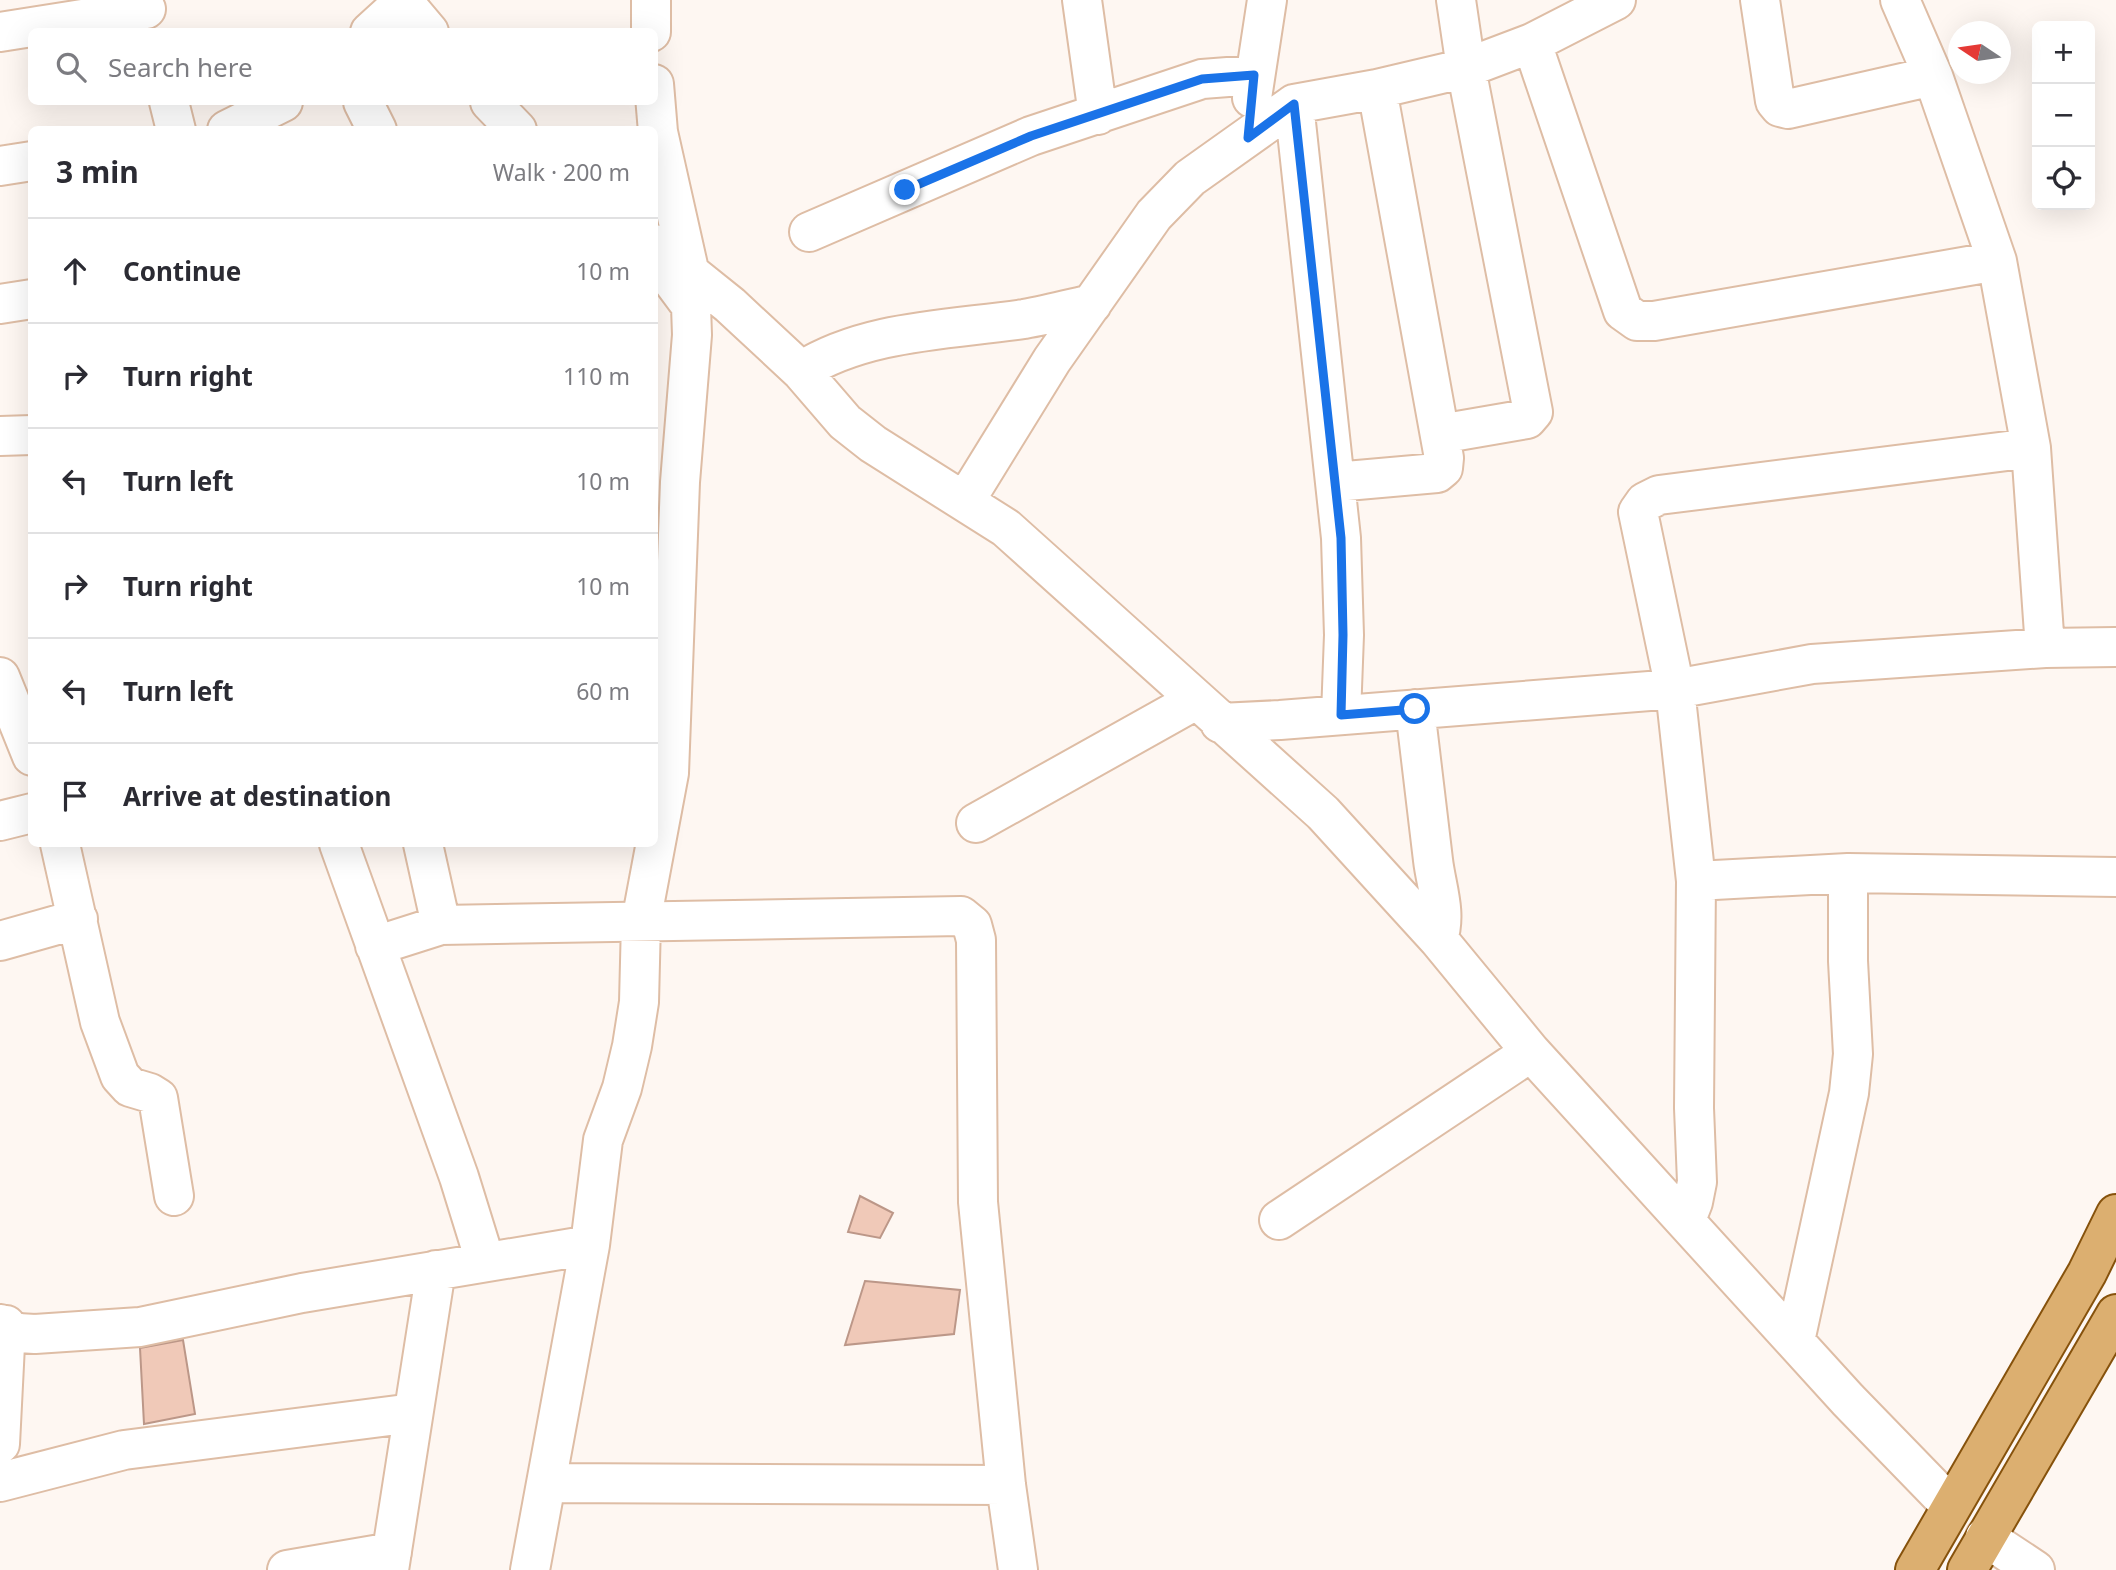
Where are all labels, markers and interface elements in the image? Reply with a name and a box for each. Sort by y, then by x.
north arrow [1948,21,2011,84]
map controls [2032,21,2095,210]
button: + [2032,21,2095,84]
search box [28,28,658,105]
icon: search [52,48,90,86]
text: Search here [108,49,253,85]
button: − [2032,84,2095,147]
button: locate [2032,147,2095,210]
text: 3 min [56,151,139,192]
text: Walk · 200 m [493,156,630,188]
route end [889,174,920,205]
icon: ahead [56,252,94,290]
text: Continue [123,253,241,289]
text: 10 m [576,255,630,287]
icon: right [56,357,94,395]
text: Turn right [123,358,253,394]
text: 110 m [563,360,630,392]
icon: left [56,462,94,500]
text: Turn left [123,463,234,499]
text: 10 m [576,465,630,497]
icon: right [56,567,94,605]
text: Turn right [123,568,253,604]
text: 10 m [576,570,630,602]
icon: left [56,672,94,710]
text: Turn left [123,673,234,709]
text: 60 m [576,675,630,707]
route start [1399,693,1430,724]
icon: arrive [56,777,94,815]
text: Arrive at destination [123,778,392,814]

